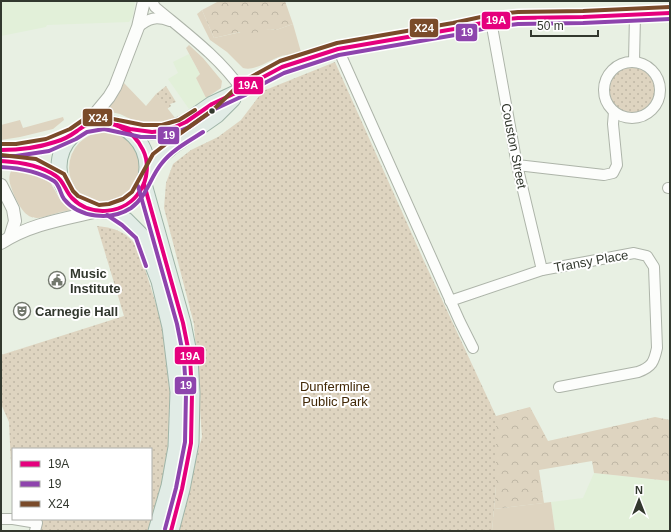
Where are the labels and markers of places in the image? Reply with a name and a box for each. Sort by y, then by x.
unlabelled marker [207,106,217,116]
place label: Music Institute [70,266,121,296]
public building icon: Music Institute [47,270,67,290]
theatre icon: Carnegie Hall [12,301,32,321]
place label: Carnegie Hall [35,304,118,319]

